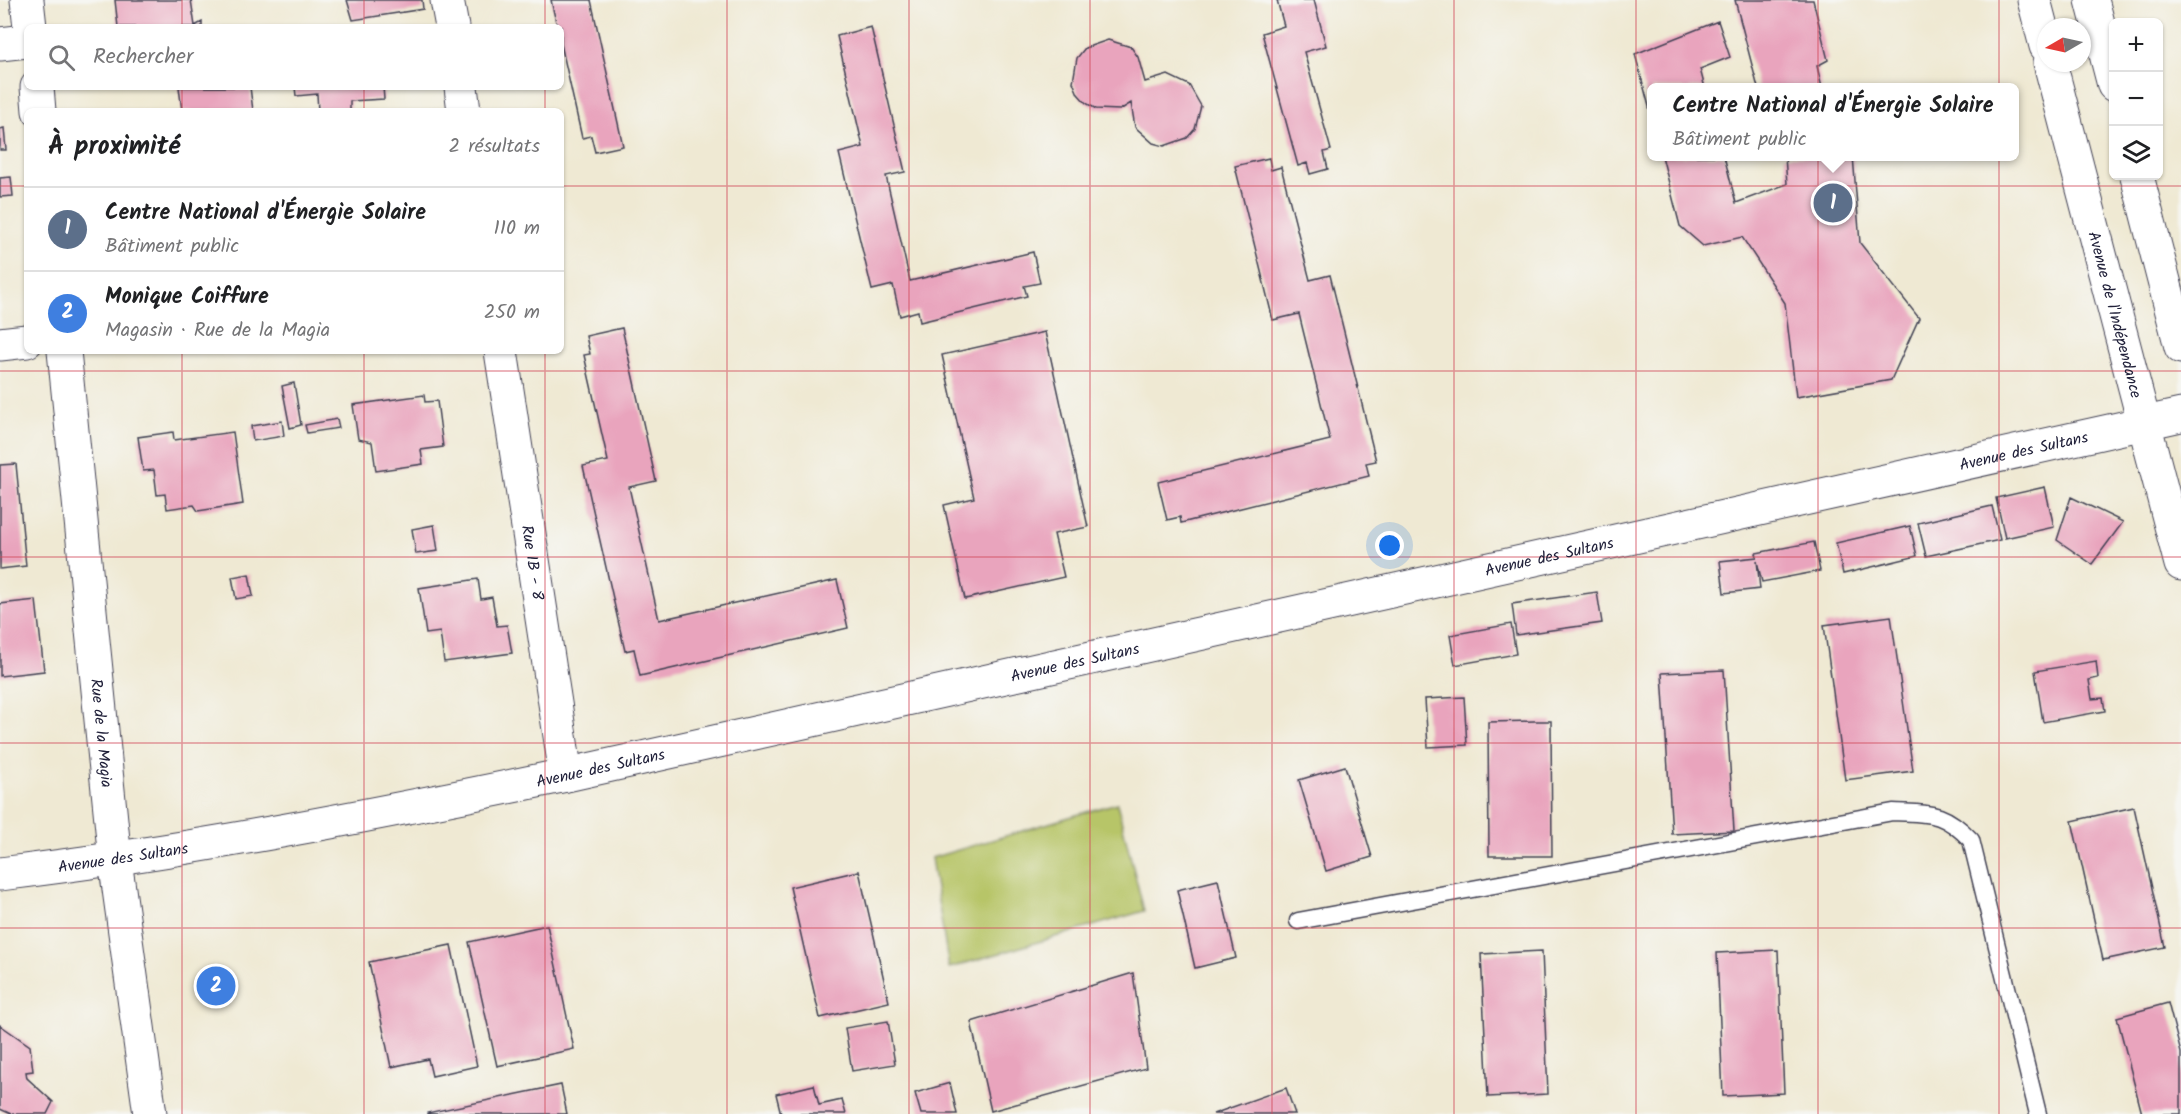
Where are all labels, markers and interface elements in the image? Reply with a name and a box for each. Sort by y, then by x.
north arrow [2037,18,2091,72]
map controls [2109,18,2163,180]
button: + [2109,18,2163,72]
search box [24,24,564,90]
text: Rechercher [93,40,193,75]
icon: search [45,41,78,74]
button: − [2109,72,2163,126]
popup [1647,83,2019,161]
text: Centre National d'Énergie Solaire [1673,89,1993,124]
text: Bâtiment public [1673,124,1807,156]
text: À proximité [48,126,180,168]
button: layers [2109,126,2163,180]
text: 2 résultats [449,131,540,163]
pin: 1 [1814,180,1852,226]
text: Centre National d'Énergie Solaire [105,196,426,231]
text: 1 [64,213,71,245]
text: 110 m [494,213,540,245]
street label: Avenue de l'Indépendance [2081,229,2148,401]
text: Bâtiment public [105,231,239,263]
text: Monique Coiffure [105,280,269,315]
text: 2 [62,297,73,329]
text: 250 m [484,297,540,329]
text: Magasin · Rue de la Magia [105,315,330,347]
street label: Avenue des Sultans [1957,425,2091,478]
street label: Rue IB - 8 [514,523,550,602]
your location [1375,531,1404,560]
street label: Avenue des Sultans [1483,531,1616,584]
street label: Avenue des Sultans [1008,637,1142,690]
street label: Rue de la Magia [83,678,119,789]
street label: Avenue des Sultans [534,742,668,795]
street label: Avenue des Sultans [56,836,190,880]
pin: 2 [196,964,236,1008]

